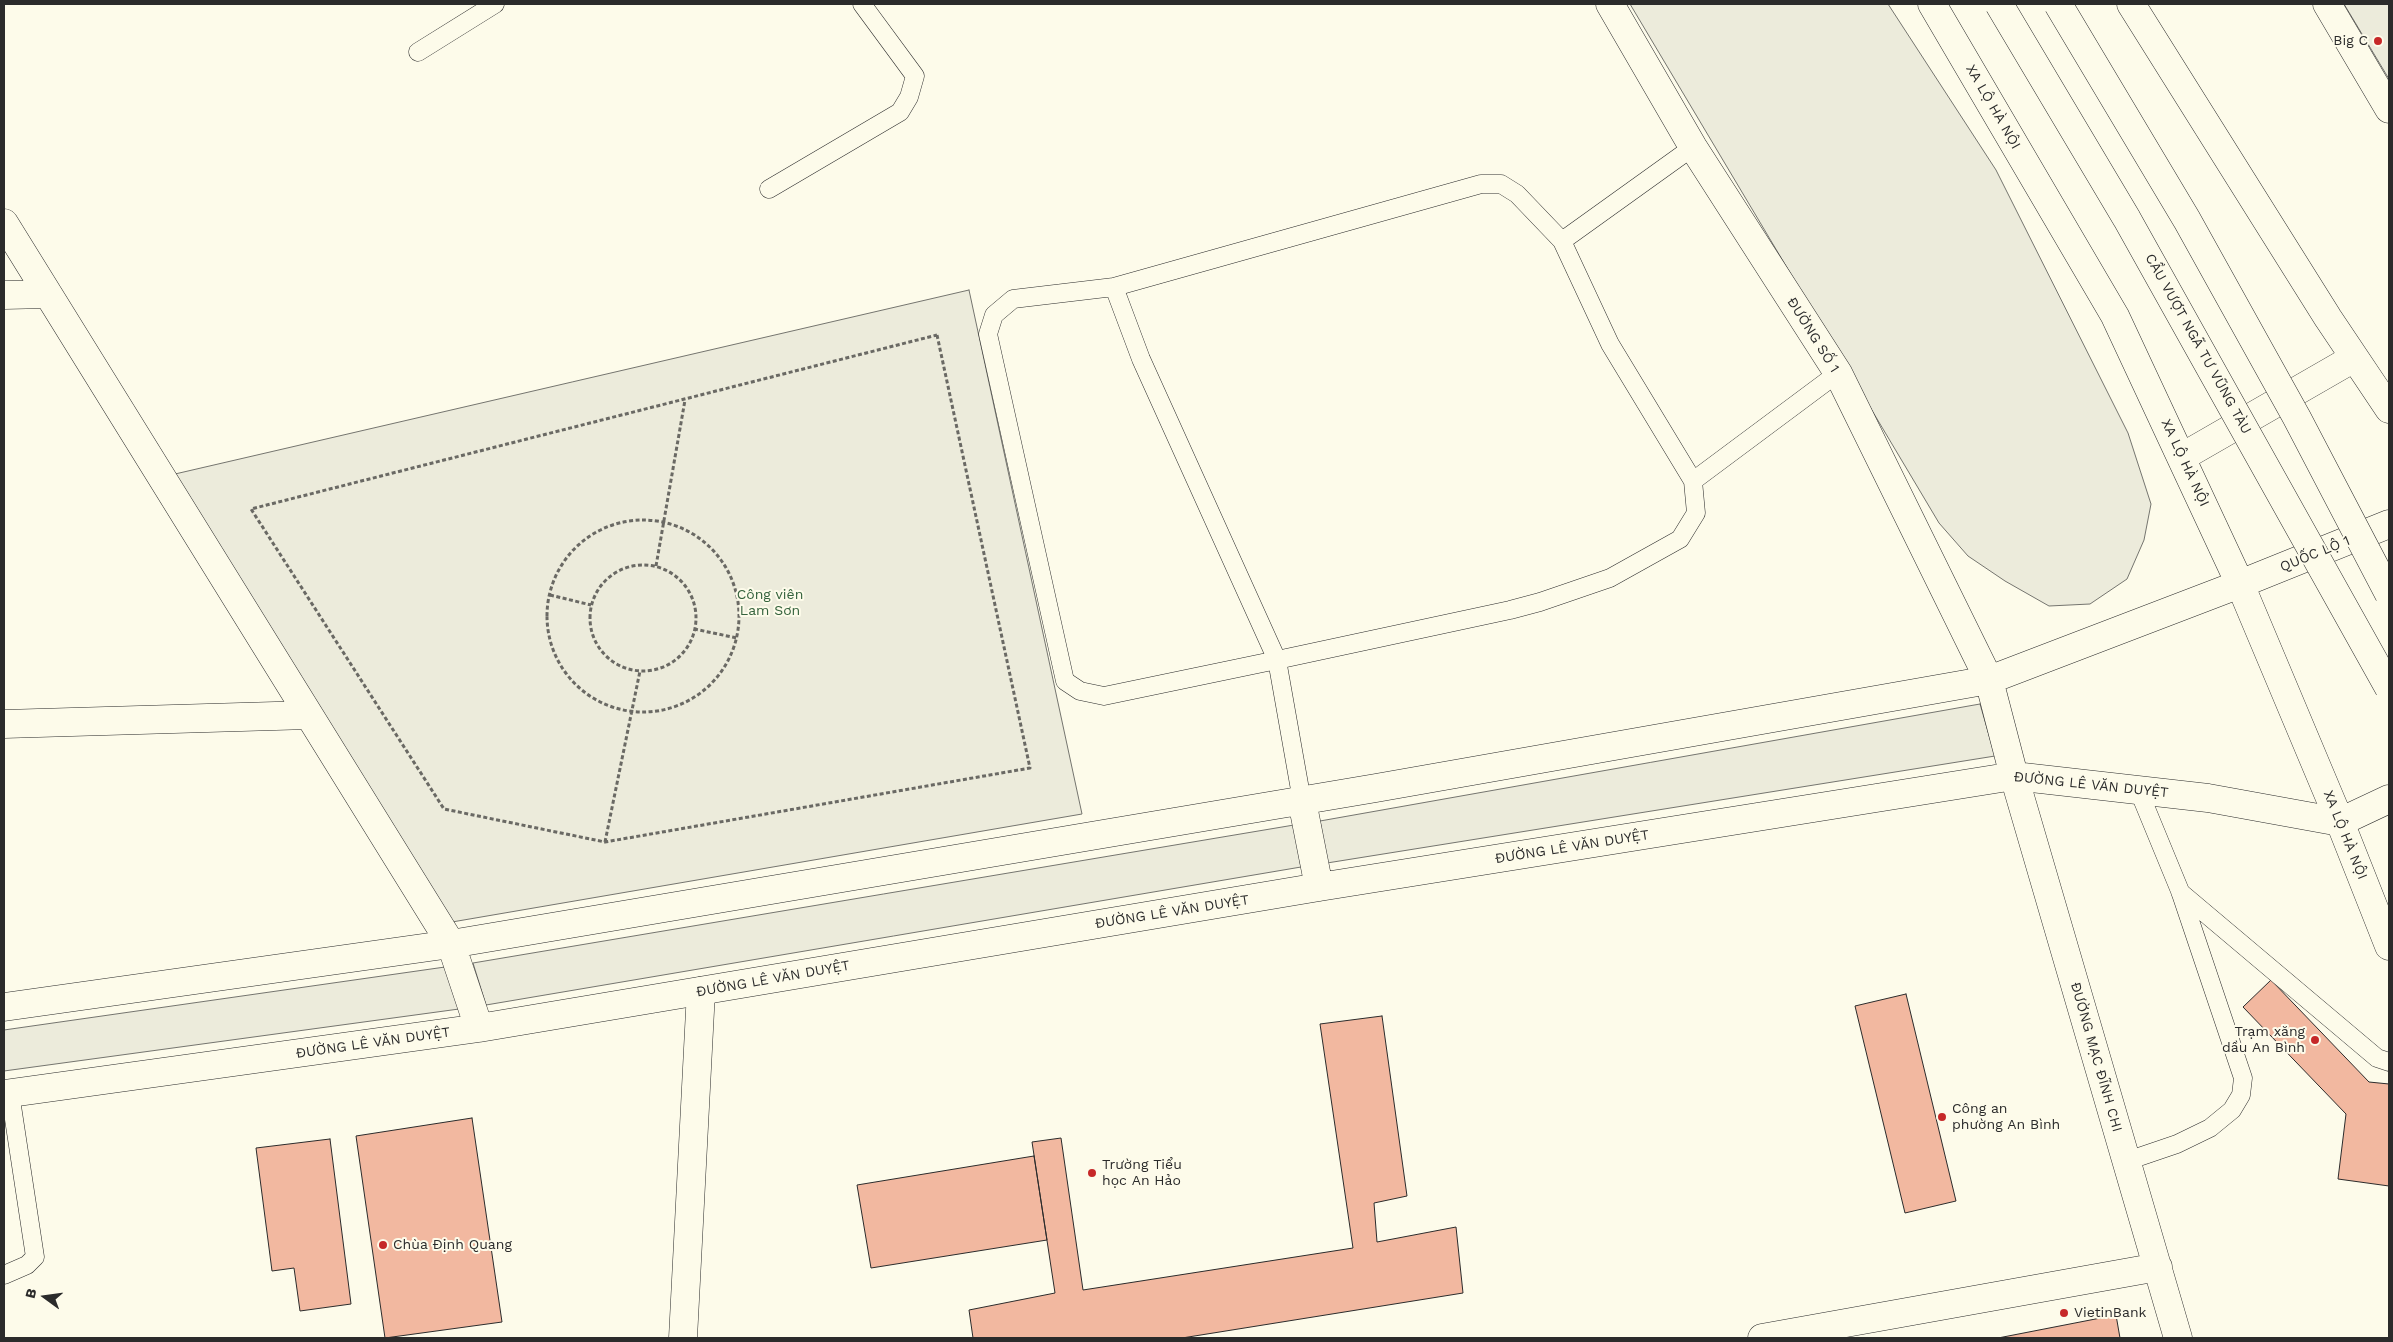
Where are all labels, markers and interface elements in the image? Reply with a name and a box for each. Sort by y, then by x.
place label: Big C [2333,33,2368,49]
marker: Big C [2372,35,2384,47]
street label: XA LỘ HÀ NỘI [1962,62,2024,152]
street label: CẦU VƯỢT NGÃ TƯ VŨNG TÀU [2141,251,2255,437]
street label: ĐƯỜNG SỐ 1 [1783,294,1843,376]
street label: XA LỘ HÀ NỘI [2157,417,2213,509]
street label: QUỐC LỘ 1 [2278,532,2352,576]
park label: Công viên Lam Sơn [737,587,803,620]
street label: ĐƯỜNG LÊ VĂN DUYỆT [2013,769,2169,801]
street label: XA LỘ HÀ NỘI [2319,788,2371,882]
street label: ĐƯỜNG LÊ VĂN DUYỆT [1494,827,1650,867]
street label: ĐƯỜNG LÊ VĂN DUYỆT [1094,892,1250,932]
street label: ĐƯỜNG LÊ VĂN DUYỆT [695,957,851,1001]
street label: ĐƯỜNG MẠC ĐĨNH CHI [2067,980,2125,1134]
street label: ĐƯỜNG LÊ VĂN DUYỆT [295,1024,451,1062]
place label: Trạm xăng dầu An Bình [2222,1024,2305,1056]
marker: Trạm xăng dầu An Bình [2309,1034,2321,1046]
place label: Công an phường An Bình [1952,1101,2060,1134]
marker: Công an phường An Bình [1936,1111,1948,1123]
place label: Trường Tiểu học An Hảo [1102,1157,1182,1190]
marker: Trường Tiểu học An Hảo [1086,1167,1098,1179]
place label: Chùa Định Quang [393,1237,512,1253]
marker: Chùa Định Quang [377,1239,389,1251]
north arrow [20,1272,70,1322]
text: B [22,1287,39,1300]
place label: VietinBank [2074,1305,2147,1321]
marker: VietinBank [2058,1307,2070,1319]

